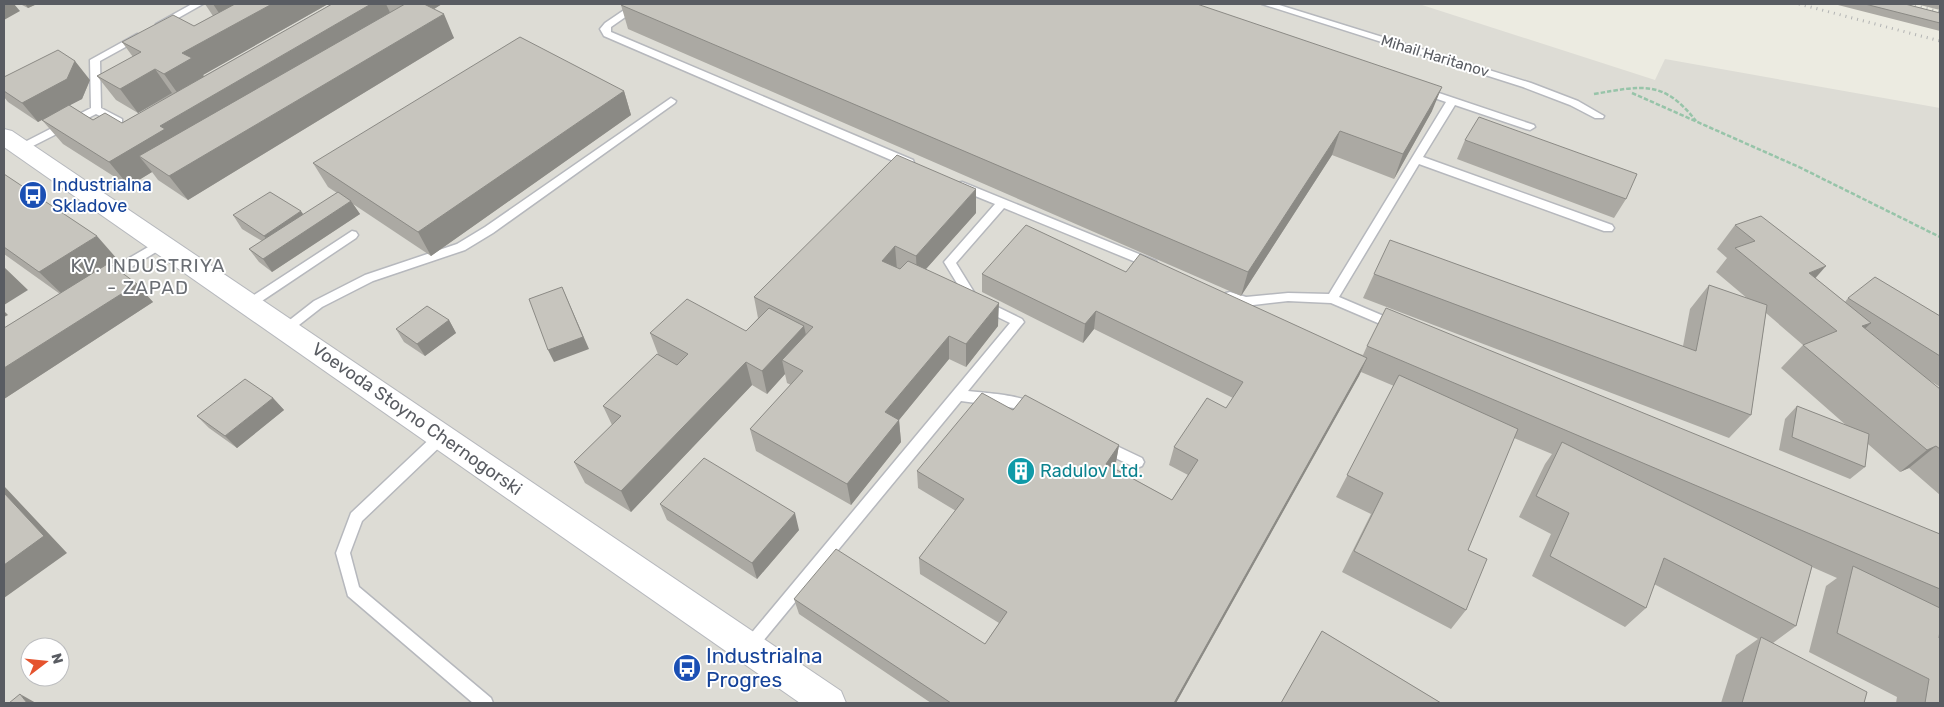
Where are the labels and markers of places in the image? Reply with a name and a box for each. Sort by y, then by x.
place label: Industrialna Skladove [52,174,152,217]
bus stop icon: Industrialna Skladove [18,180,48,210]
building icon: Radulov Ltd. [1006,456,1036,486]
place label: Radulov Ltd. [1040,460,1143,482]
place label: Industrialna Progres [706,643,823,692]
bus stop icon: Industrialna Progres [672,653,702,683]

